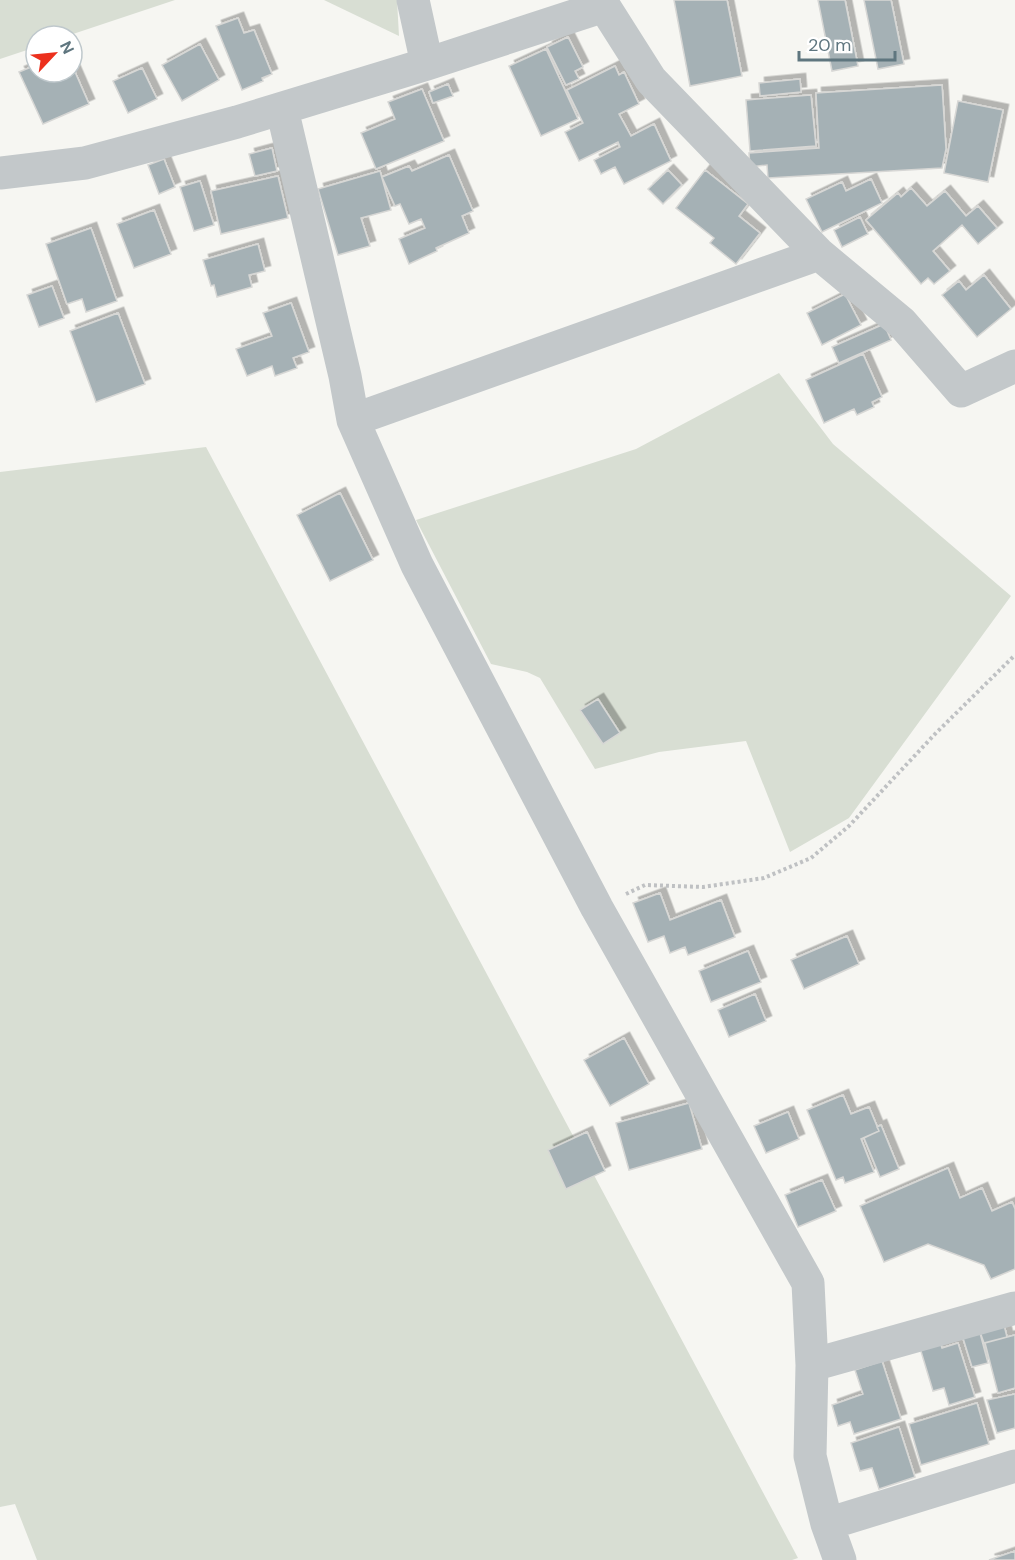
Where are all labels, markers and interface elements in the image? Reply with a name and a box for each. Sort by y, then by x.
north arrow [24,24,84,84]
scale bar [799,24,895,62]
text: 20 m [808,33,851,57]
text: N [55,38,79,57]

